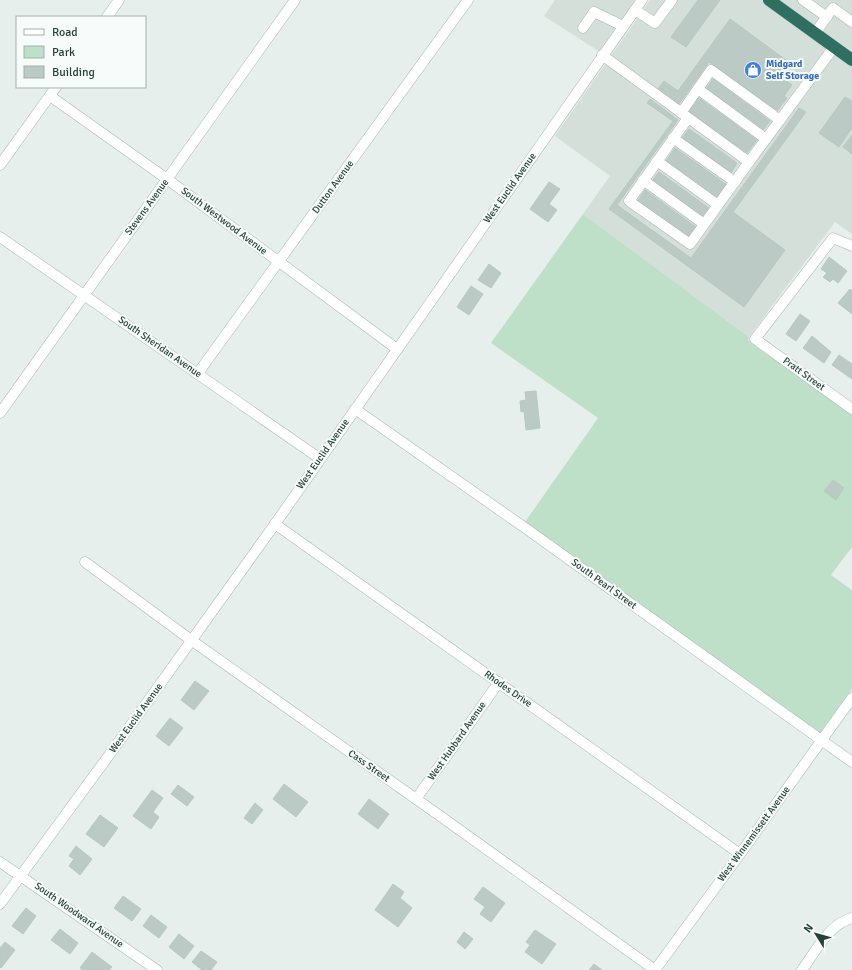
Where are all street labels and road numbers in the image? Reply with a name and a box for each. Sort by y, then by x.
street label: West Euclid Avenue [481,150,539,226]
street label: Dutton Avenue [310,158,356,216]
street label: Stevens Avenue [123,177,171,237]
street label: South Westwood Avenue [179,185,269,257]
street label: South Sheridan Avenue [116,314,204,380]
street label: Pratt Street [781,355,828,394]
street label: West Euclid Avenue [294,416,352,492]
street label: South Pearl Street [569,556,639,612]
street label: Rhodes Drive [482,668,534,710]
street label: West Euclid Avenue [107,681,165,755]
street label: West Hubbard Avenue [425,699,489,783]
street label: Cass Street [346,747,393,785]
street label: West Winnemissett Avenue [715,784,793,884]
street label: South Woodward Avenue [32,880,126,950]

